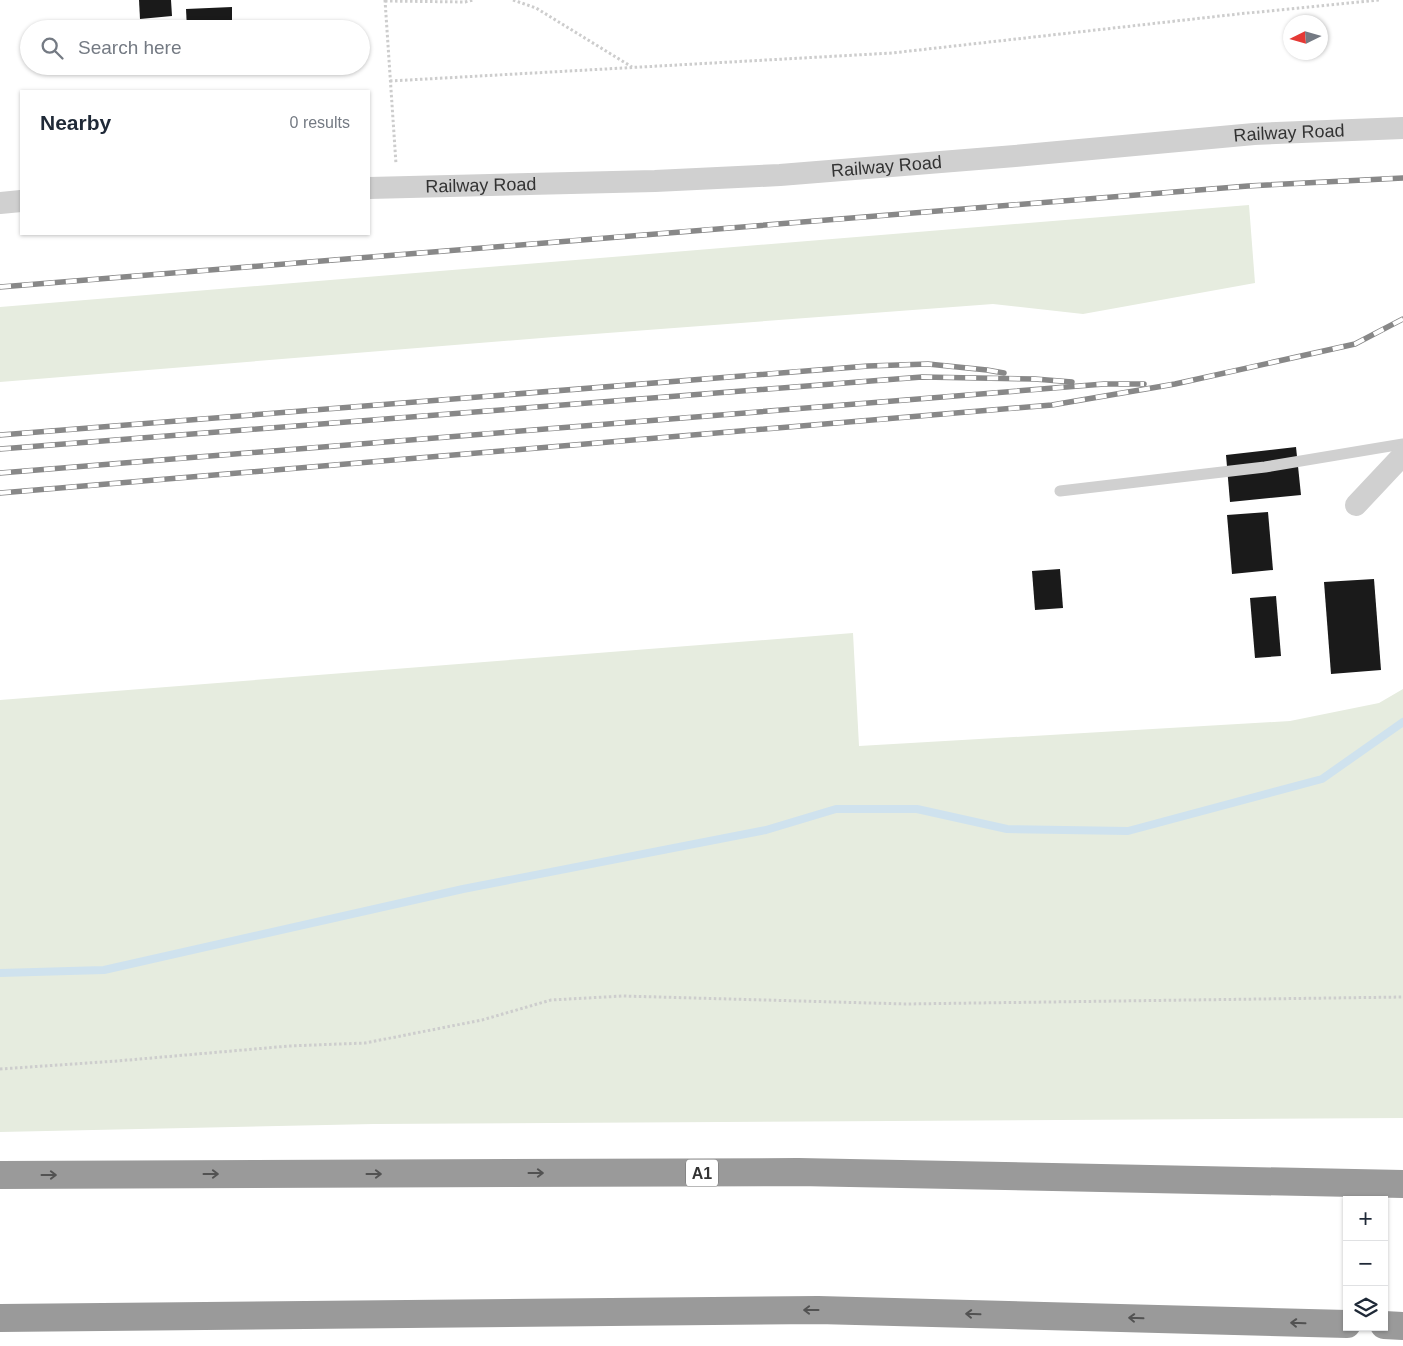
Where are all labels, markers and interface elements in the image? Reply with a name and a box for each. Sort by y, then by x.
north arrow [1283,15,1328,60]
search box [20,20,370,75]
icon: search [38,34,66,62]
text: Search here [78,37,182,58]
text: Nearby [40,111,111,134]
text: 0 results [290,114,350,131]
street label: Railway Road [1233,120,1345,146]
street label: Railway Road [830,152,943,181]
street label: Railway Road [425,174,537,197]
road number: A1 [686,1160,718,1186]
one-way arrow [528,1168,544,1178]
one-way arrow [202,1169,219,1179]
one-way arrow [365,1169,381,1179]
one-way arrow [40,1170,56,1180]
map controls [1343,1196,1388,1331]
button: + [1343,1196,1388,1241]
button: − [1343,1241,1388,1286]
button: layers [1343,1286,1388,1331]
one-way arrow [803,1305,819,1315]
one-way arrow [965,1309,982,1319]
one-way arrow [1128,1314,1144,1323]
one-way arrow [1290,1318,1306,1328]

